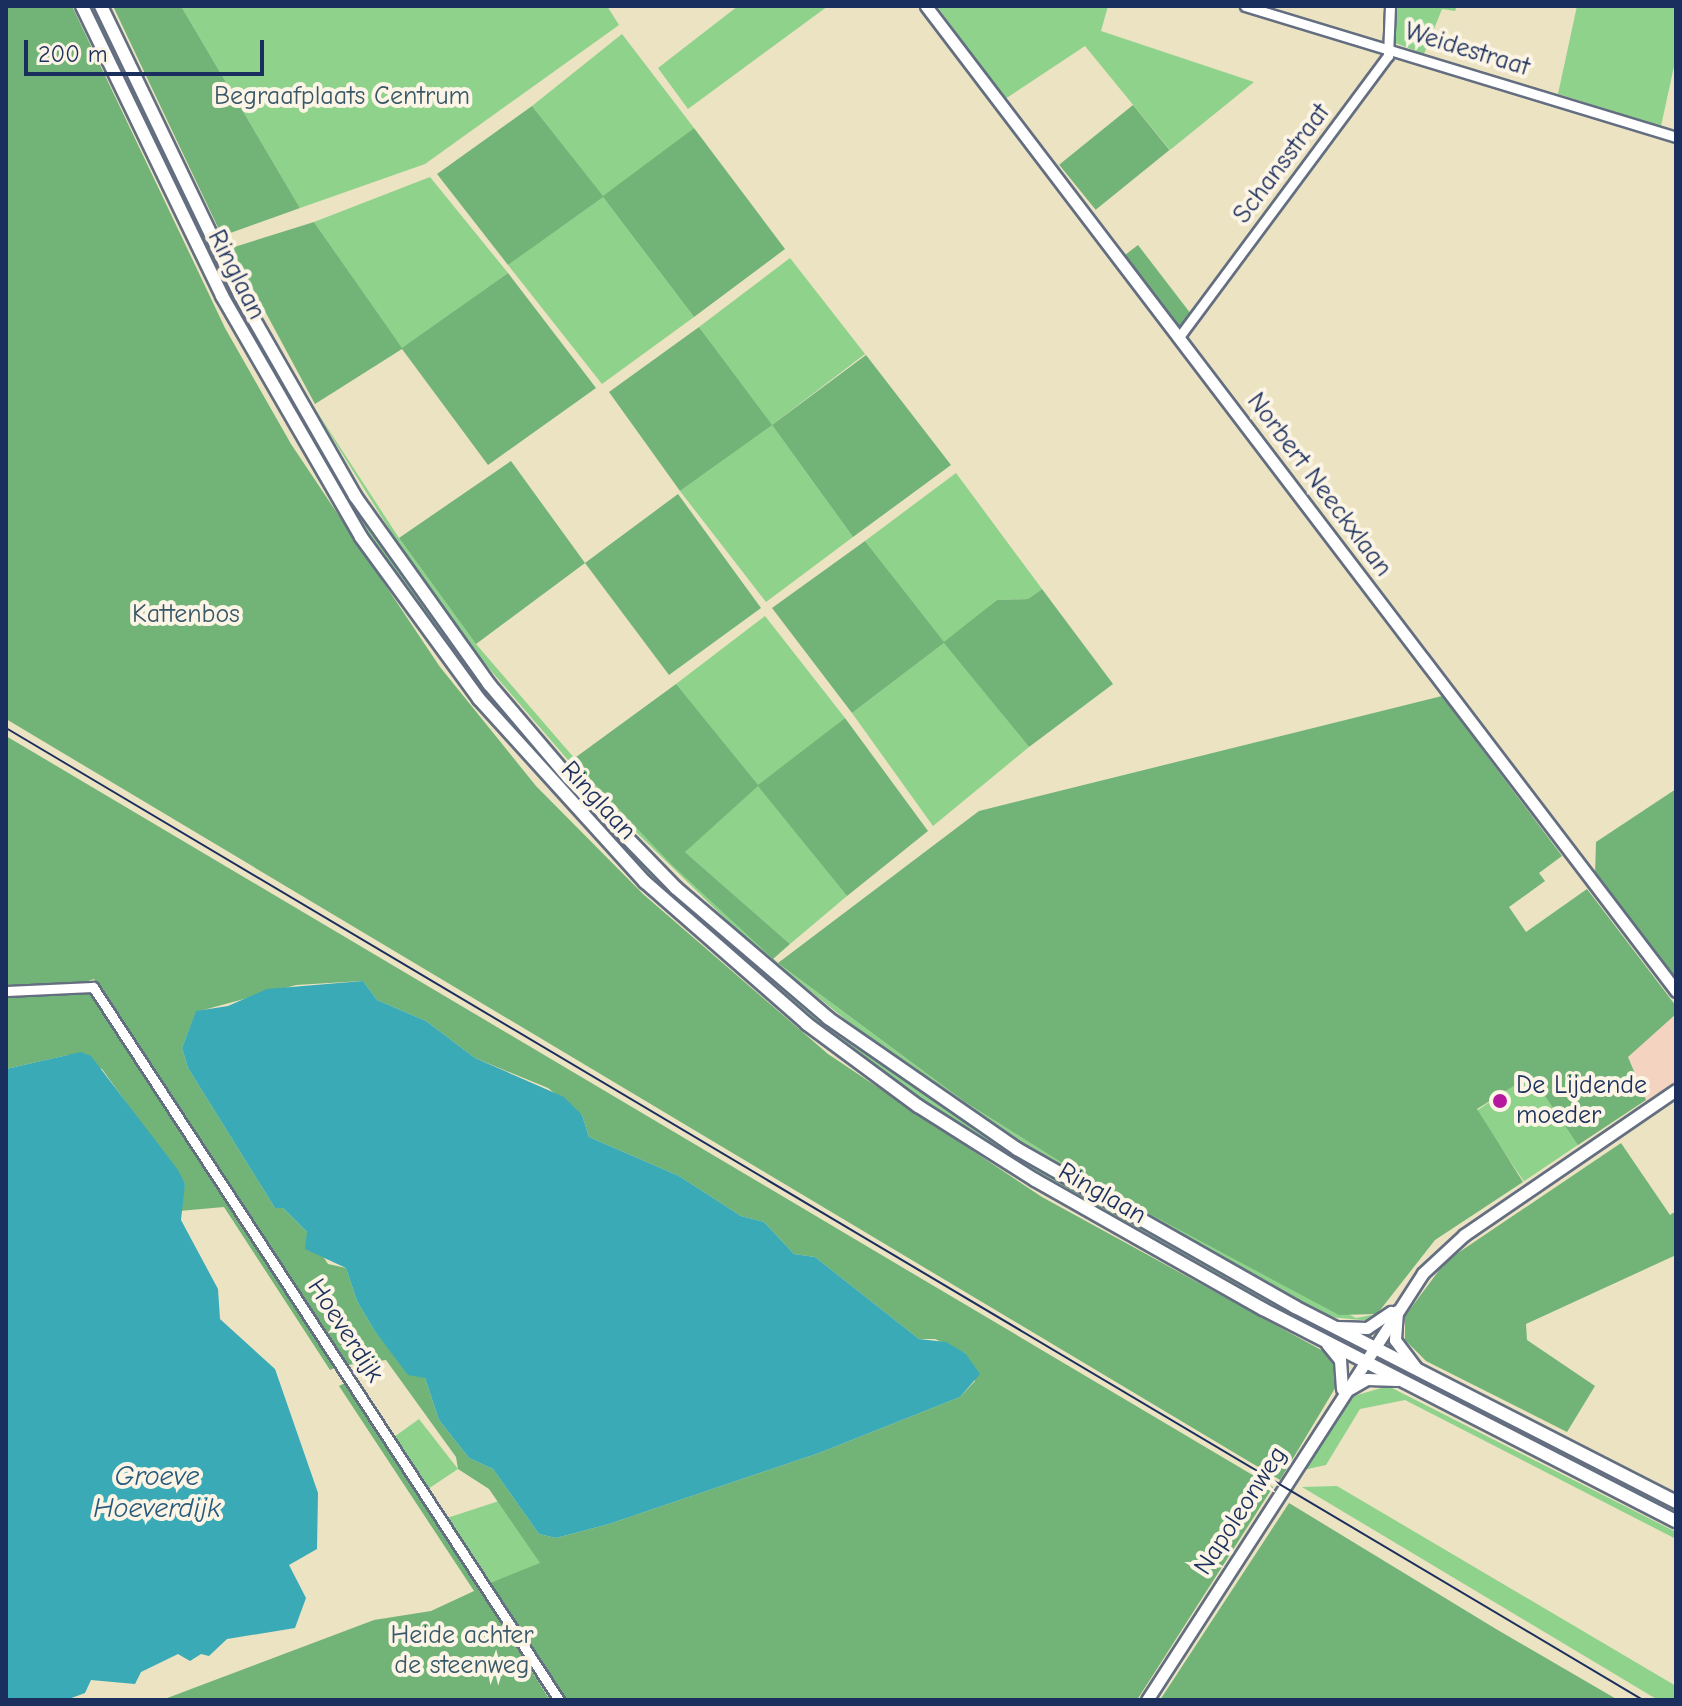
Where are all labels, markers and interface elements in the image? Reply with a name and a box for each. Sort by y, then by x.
street label: Weidestraat [1401,16,1533,84]
scale bar [28,24,268,74]
text: 200 m [38,40,108,68]
park label: Begraafplaats Centrum [214,81,470,113]
street label: Schansstraat [1227,98,1337,230]
street label: Ringlaan [200,225,272,325]
street label: Norbert Neeckxlaan [1240,387,1398,583]
park label: Kattenbos [132,599,240,631]
street label: Ringlaan [554,755,642,847]
place label: De Lijdende moeder [1516,1070,1647,1132]
marker: De Lijdende moeder [1491,1092,1509,1110]
street label: Ringlaan [1052,1156,1152,1232]
street label: Hoeverdijk [300,1273,390,1389]
street label: Napoleonweg [1188,1441,1294,1581]
water label: Groeve Hoeverdijk [93,1459,221,1525]
park label: Heide achter de steenweg [390,1620,534,1682]

